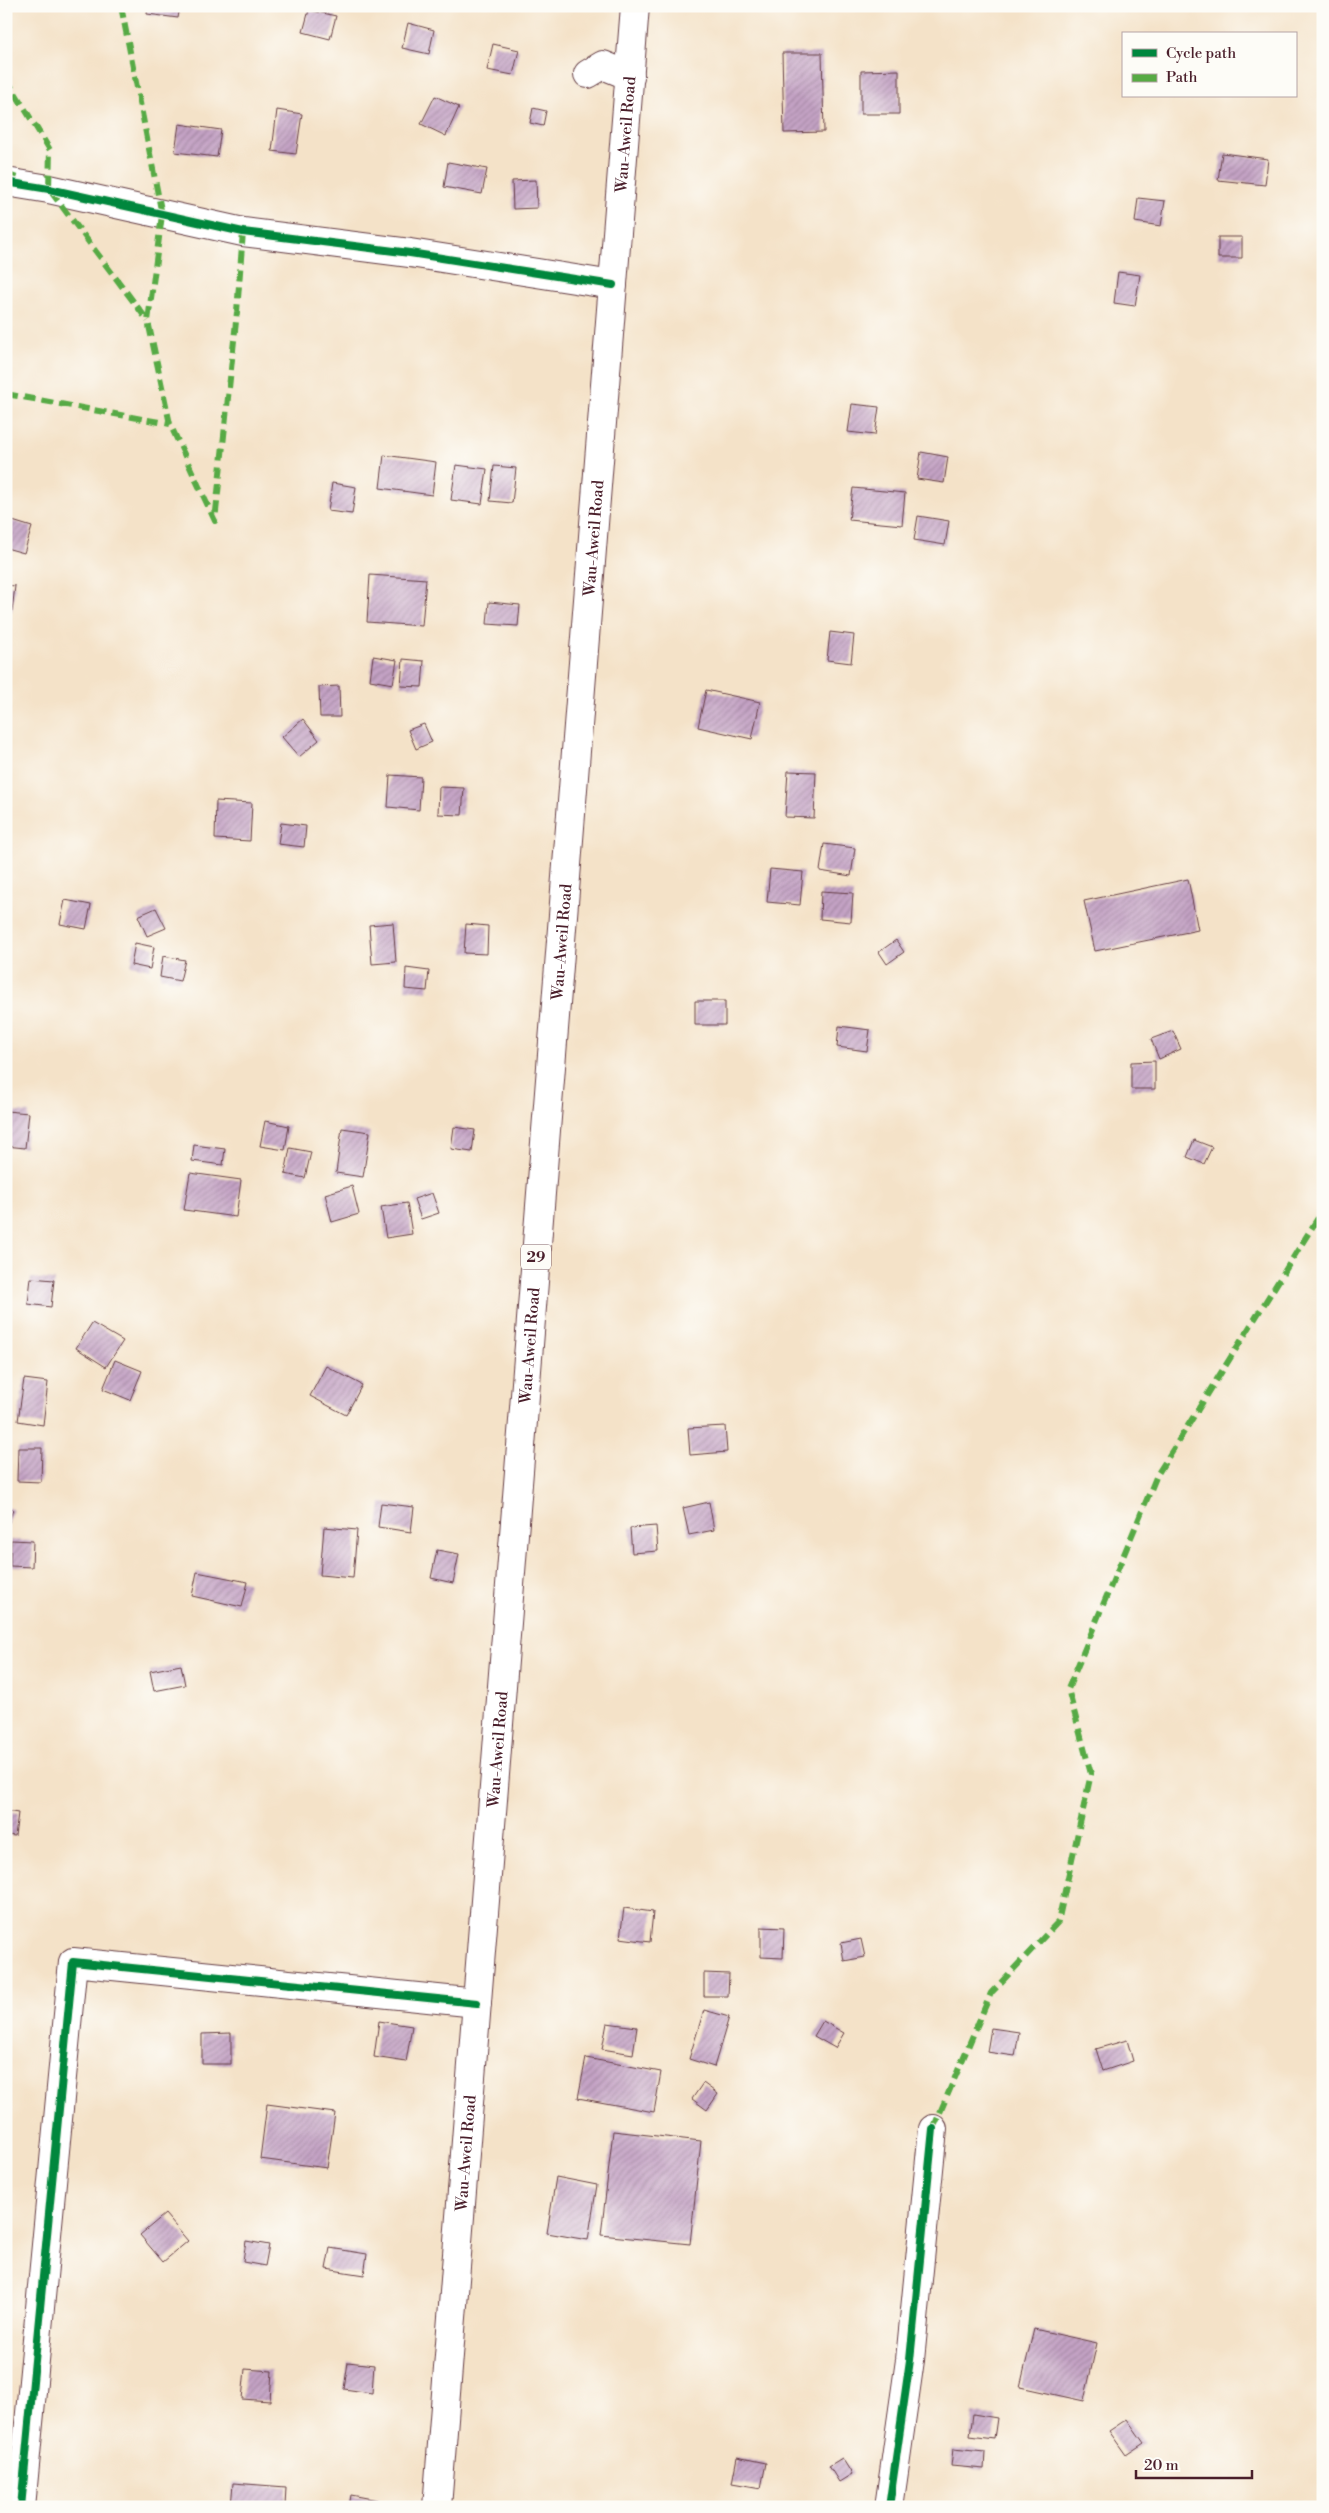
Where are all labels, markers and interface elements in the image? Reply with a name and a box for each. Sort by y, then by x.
legend [1122,32,1296,98]
text: Cycle path [1166,44,1236,63]
text: Path [1166,68,1198,87]
street label: Wau-Aweil Road [611,76,640,194]
street label: Wau-Aweil Road [579,479,608,598]
street label: Wau-Aweil Road [547,883,576,1002]
road number: 29 [521,1244,551,1270]
street label: Wau-Aweil Road [515,1287,545,1406]
street label: Wau-Aweil Road [483,1690,513,1809]
street label: Wau-Aweil Road [451,2094,481,2213]
scale bar [1136,2448,1253,2480]
text: 20 m [1144,2456,1179,2475]

